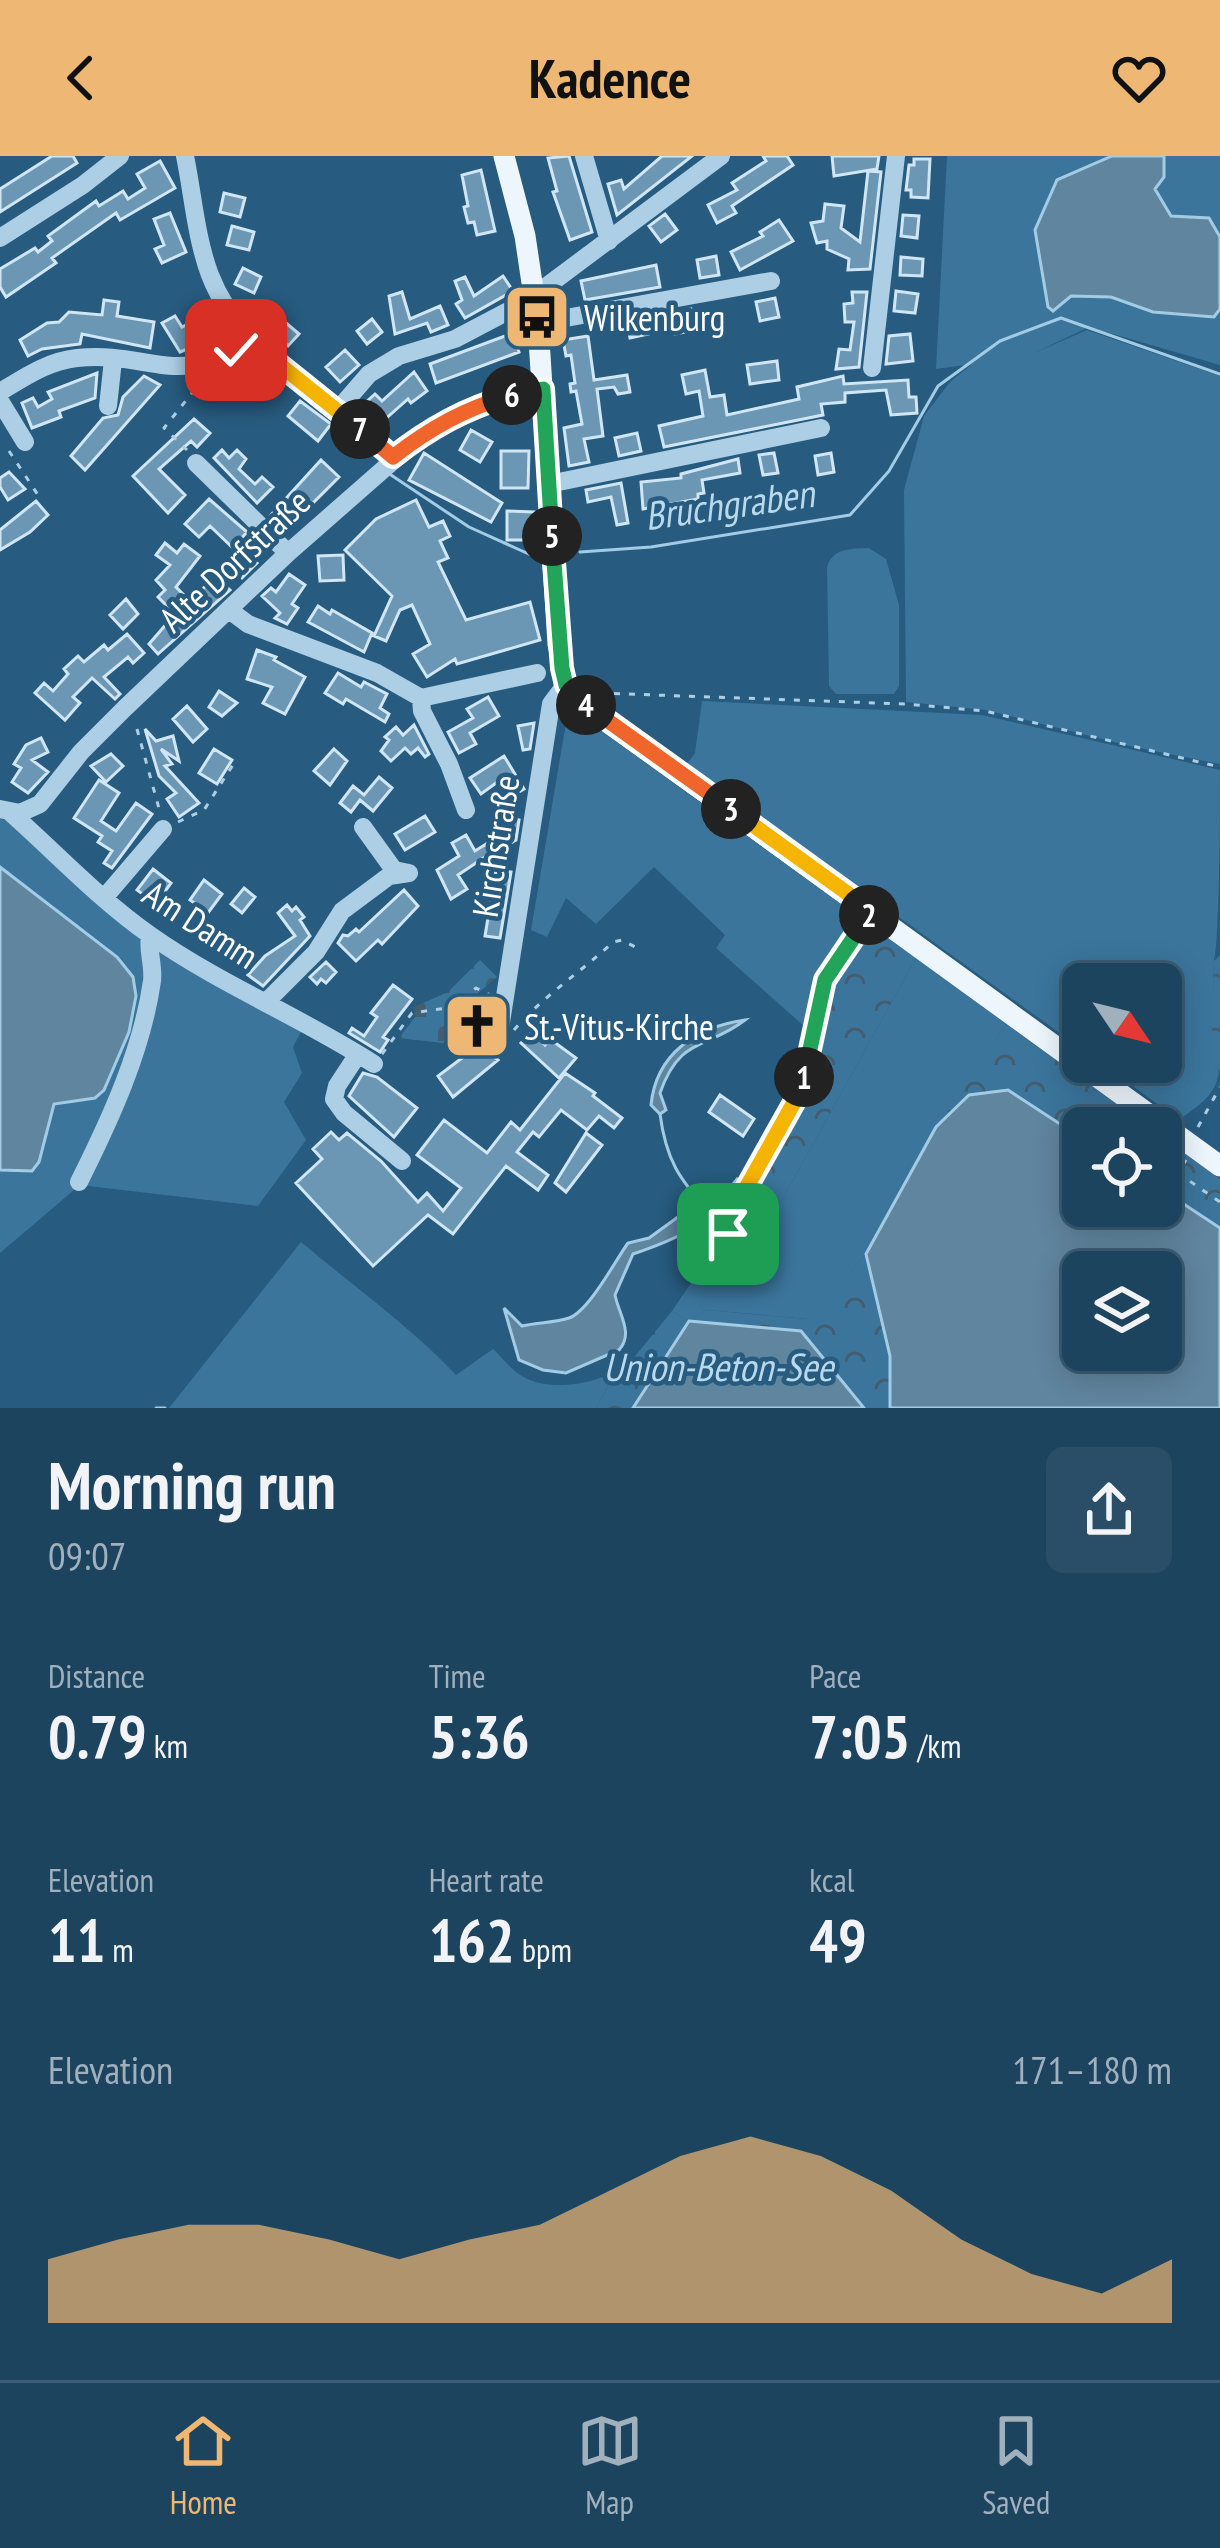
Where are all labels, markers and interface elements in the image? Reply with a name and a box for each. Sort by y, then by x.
text: Kadence [529,43,691,113]
icon: back [48,45,114,111]
icon: heart [1106,45,1172,111]
bus stop icon: Wilkenburg [502,282,572,352]
place label: Wilkenburg [584,294,725,341]
pin [185,299,287,401]
icon: check [203,317,269,383]
pin: 6 [482,365,542,425]
text: 6 [504,373,520,416]
pin: 7 [330,399,390,459]
text: 7 [352,407,368,450]
water label: Bruchgraben [641,467,819,541]
street label: Alte Dorfstraße [149,478,319,642]
pin: 5 [522,506,582,566]
text: 5 [544,514,560,557]
pin: 4 [556,675,616,735]
text: 4 [578,683,594,726]
street label: Kirchstraße [461,772,529,920]
pin: 3 [701,779,761,839]
text: 3 [723,787,739,830]
street label: Am Damm [134,869,268,979]
pin: 2 [839,885,899,945]
text: 2 [861,893,877,936]
north arrow [1062,963,1182,1083]
map controls [1062,963,1182,1371]
church icon: St.-Vitus-Kirche [442,991,512,1061]
place label: St.-Vitus-Kirche [524,1003,714,1050]
pin: 1 [774,1047,834,1107]
text: 1 [796,1055,812,1098]
button: locate [1062,1107,1182,1227]
pin [677,1183,779,1285]
icon: arrive [695,1201,761,1267]
button: layers [1062,1251,1182,1371]
water label: Union-Beton-See [603,1341,836,1392]
text: Morning run [48,1442,336,1527]
button: share [1046,1447,1172,1573]
text: 09:07 [48,1530,126,1581]
text: Distance [48,1654,145,1697]
text: Time [429,1654,486,1697]
text: Pace [809,1654,861,1697]
text: 0.79 [48,1697,147,1775]
text: 5:36 [429,1697,530,1775]
text: 7:05 [809,1697,910,1775]
text: km [147,1724,188,1767]
text: /km [910,1724,961,1767]
text: Elevation [48,1858,154,1901]
text: Heart rate [429,1858,544,1901]
text: kcal [809,1858,854,1901]
text: 11 [48,1901,105,1979]
text: 162 [429,1901,515,1979]
text: 49 [809,1901,867,1979]
text: m [105,1928,134,1971]
text: bpm [515,1928,572,1971]
text: Elevation [48,2044,173,2095]
text: 171–180 m [1012,2044,1172,2095]
tab: Home [170,2408,237,2523]
tab: Map [577,2408,643,2523]
tab: Saved [982,2408,1050,2523]

